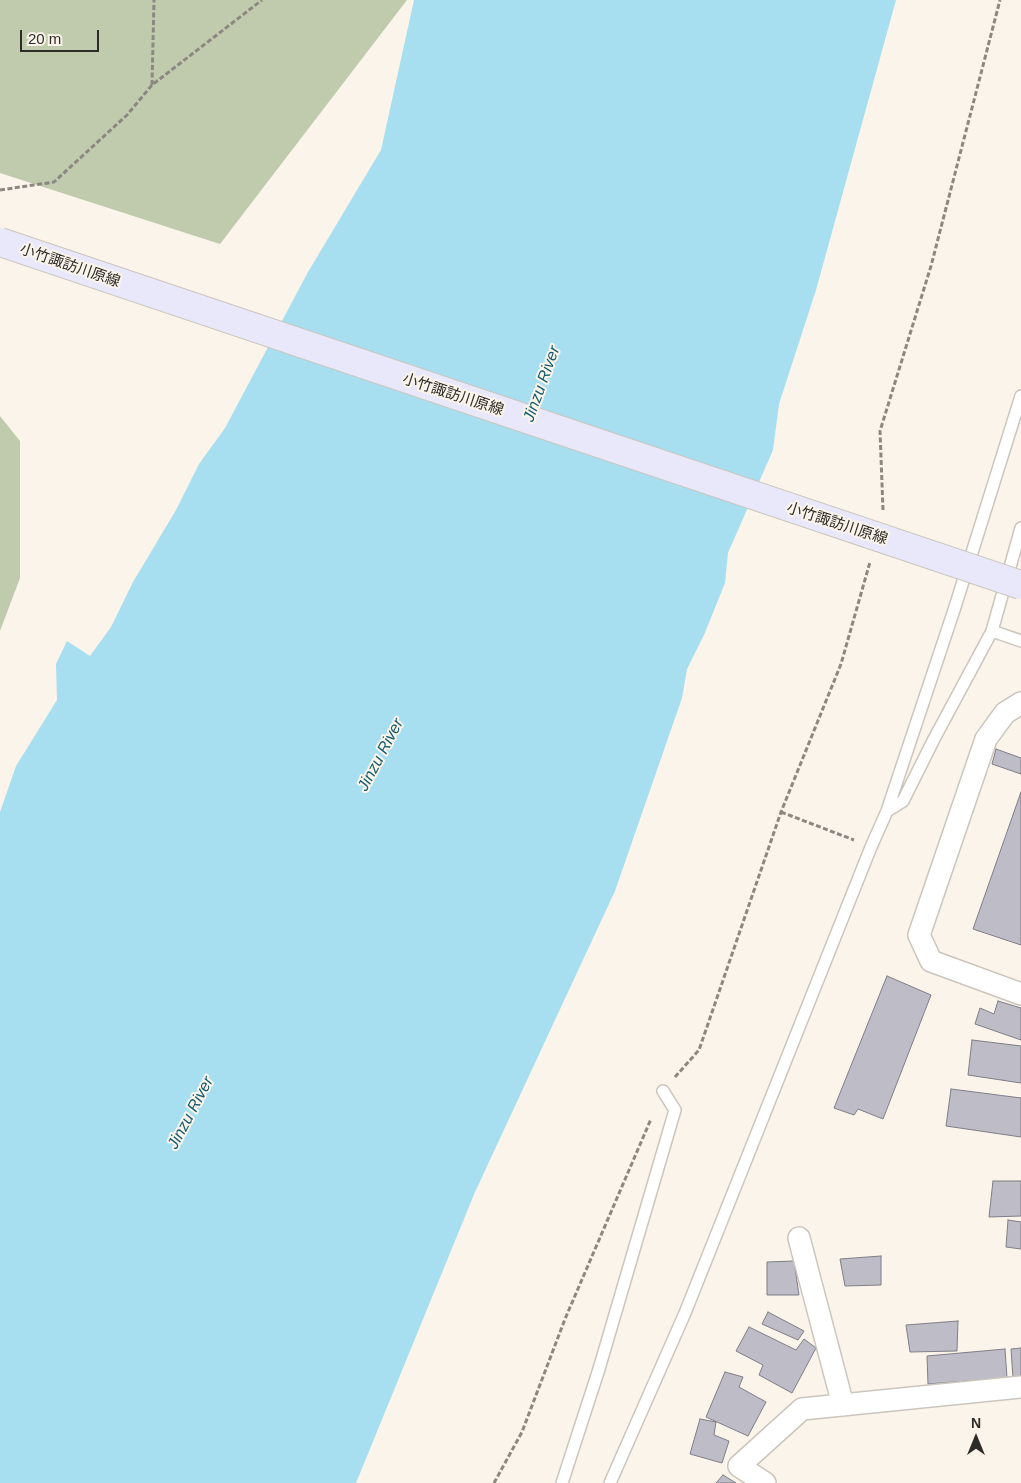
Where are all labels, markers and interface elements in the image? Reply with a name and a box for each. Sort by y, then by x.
scale bar [22,20,101,52]
text: 20 m [28,30,61,47]
street label: 小竹諏訪川原線 [17,240,123,292]
water label: Jinzu River [519,344,565,424]
street label: 小竹諏訪川原線 [400,370,506,420]
street label: 小竹諏訪川原線 [784,499,890,549]
water label: Jinzu River [354,716,408,794]
water label: Jinzu River [164,1074,218,1152]
north arrow [951,1413,1001,1463]
text: N [971,1415,981,1431]

